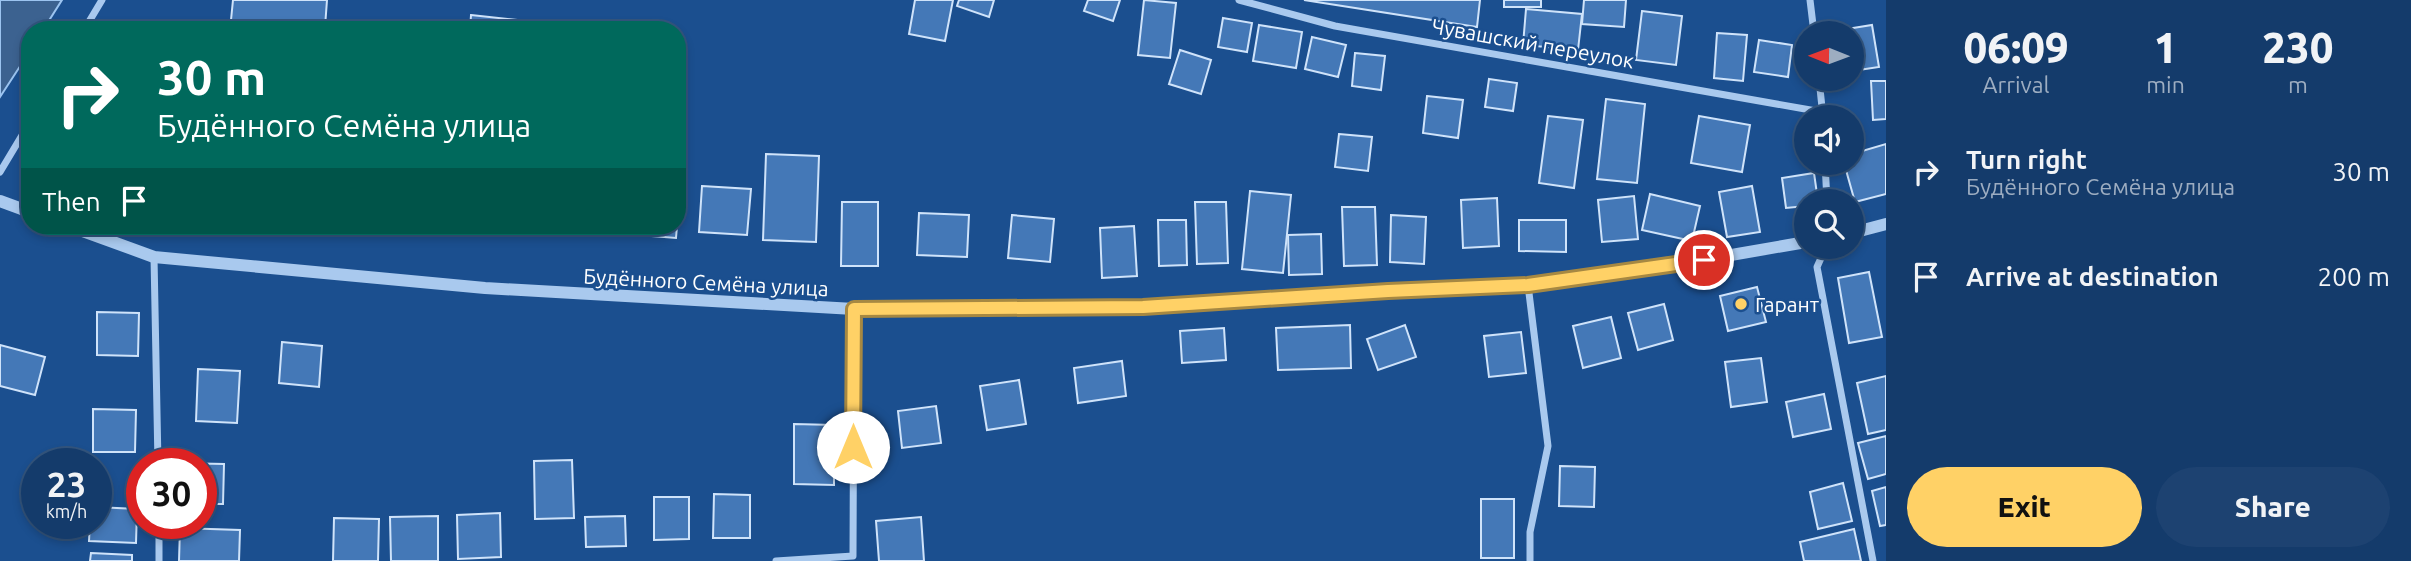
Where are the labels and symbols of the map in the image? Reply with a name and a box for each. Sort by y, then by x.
street label: Чувашский переулок [1430,13,1636,73]
north arrow [1794,21,1864,91]
pin [1674,230,1734,290]
street label: Будённого Семёна улица [583,264,829,300]
place label: Гарант [1755,292,1820,316]
marker: Гарант [1733,296,1749,312]
position arrow [816,410,890,484]
speed limit sign: 30 [126,448,217,539]

